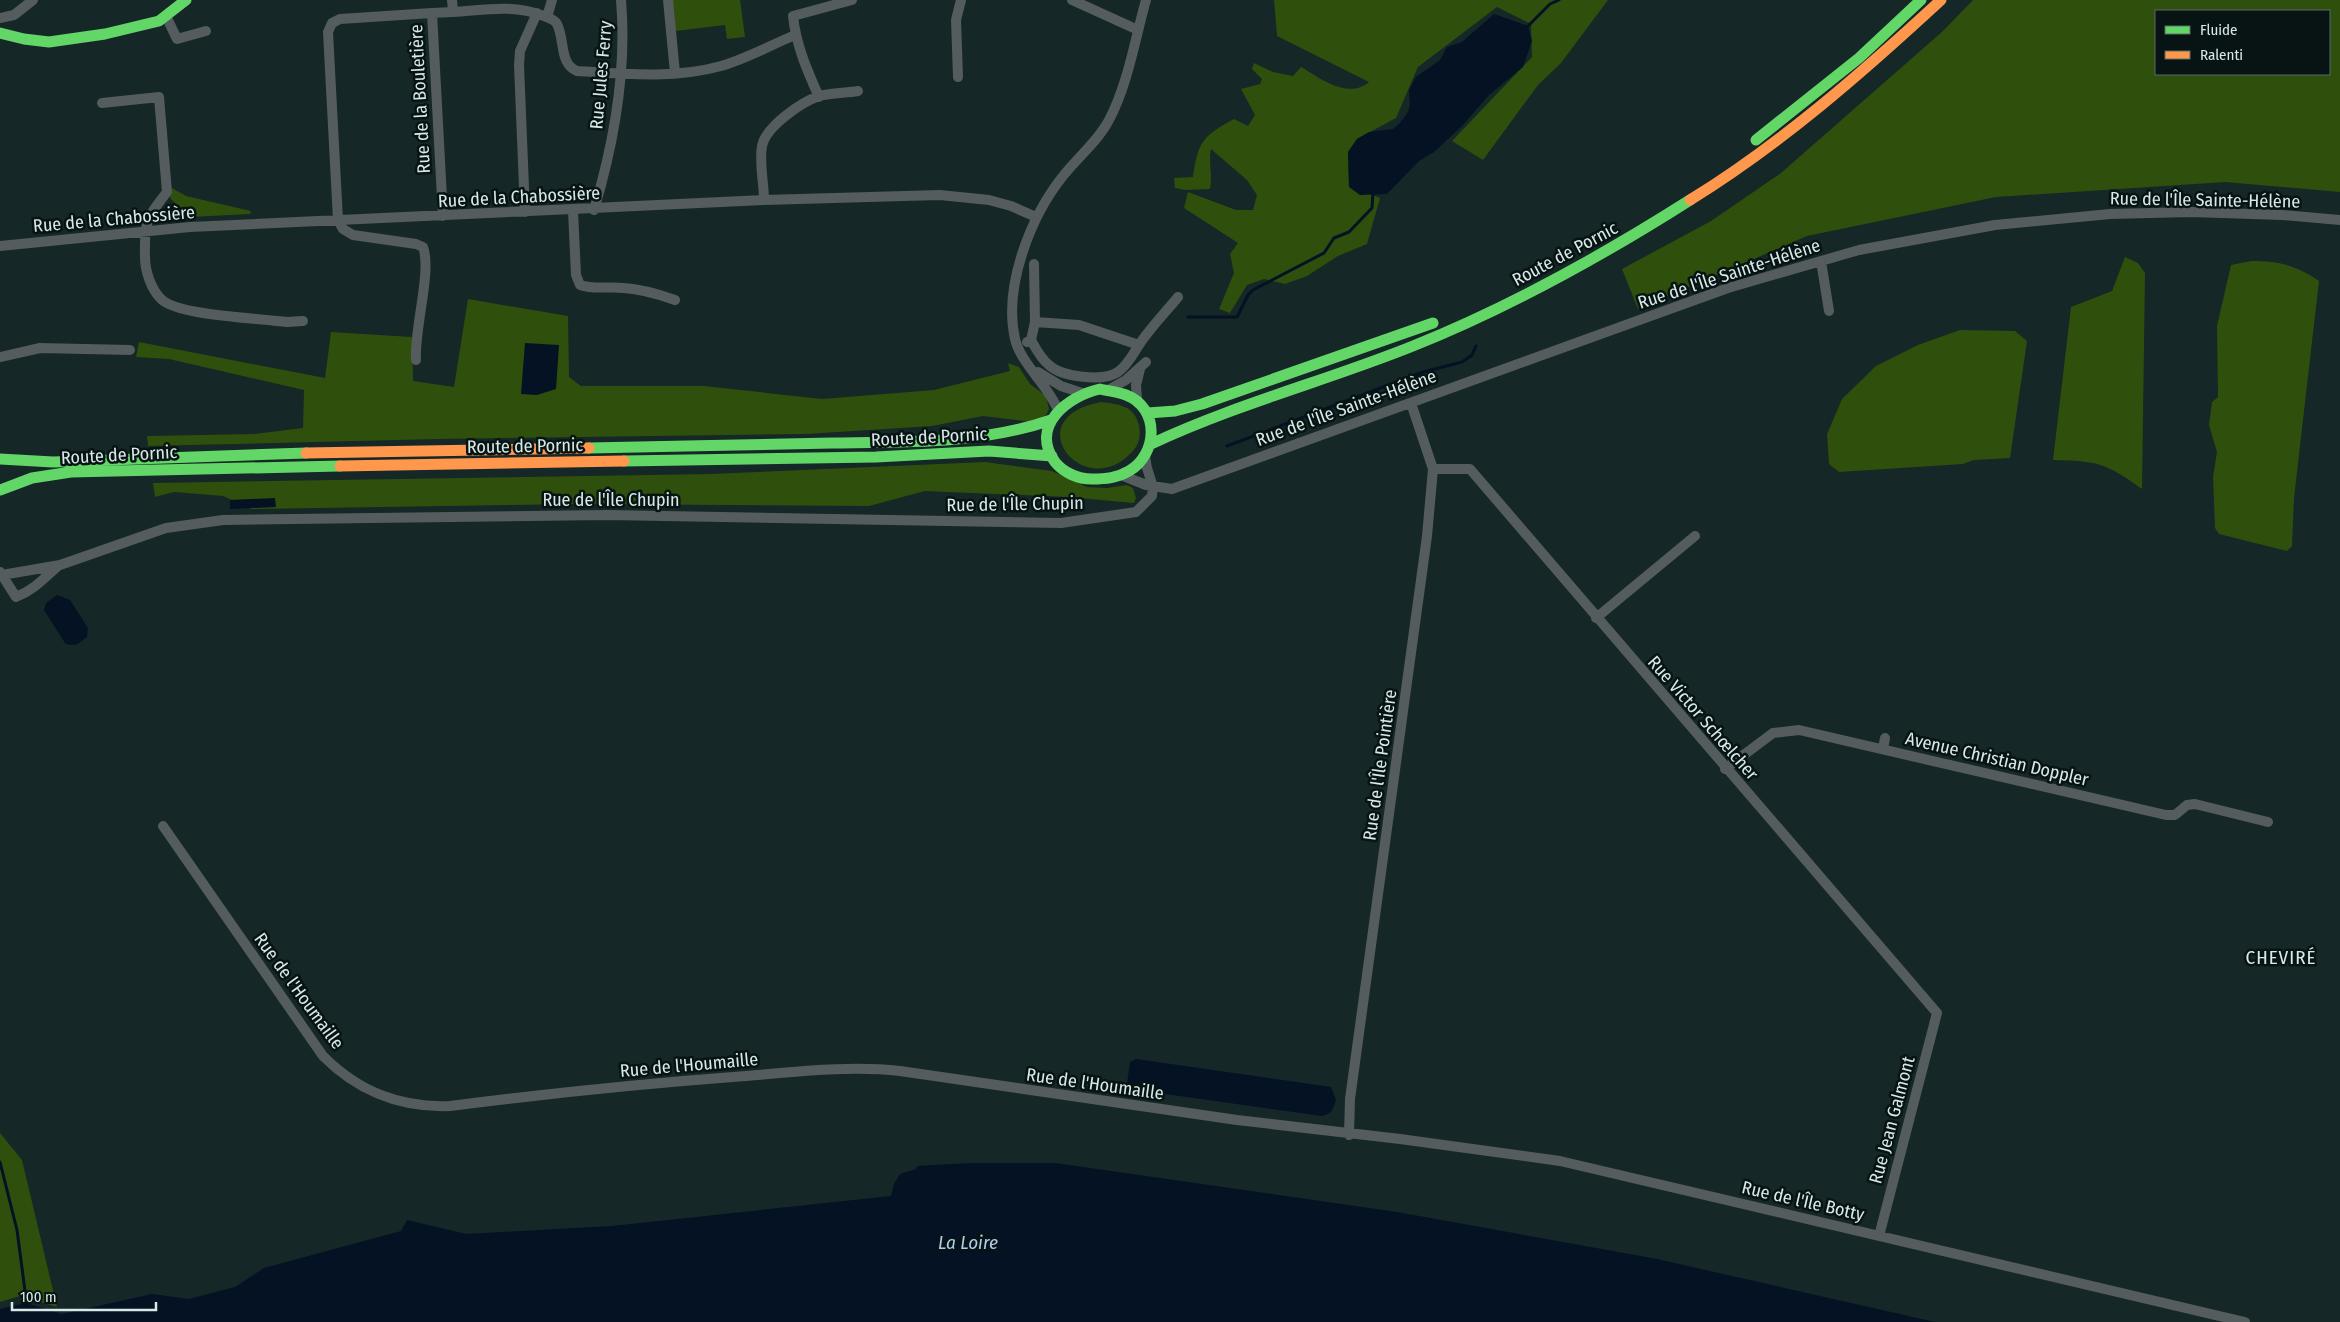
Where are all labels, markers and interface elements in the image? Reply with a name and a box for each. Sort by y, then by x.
legend [2155,10,2330,75]
street label: Rue Jules Ferry [585,20,617,130]
text: Fluide [2200,21,2237,39]
street label: Rue de la Bouletière [405,24,435,174]
text: Ralenti [2200,46,2243,64]
street label: Rue de la Chabossière [437,182,601,212]
street label: Rue de l'Île Sainte-Hélène [2110,187,2300,213]
street label: Rue de la Chabossière [32,201,196,237]
street label: Route de Pornic [1509,217,1622,291]
street label: Rue de l'Île Sainte-Hélène [1635,234,1823,314]
street label: Rue de l'Île Sainte-Hélène [1253,365,1439,451]
street label: Route de Pornic [870,423,988,451]
street label: Route de Pornic [467,434,584,458]
street label: Route de Pornic [60,441,178,469]
street label: Rue de l'Île Chupin [542,489,680,511]
street label: Rue de l'Île Chupin [946,492,1084,516]
street label: Rue Victor Schœlcher [1643,651,1763,785]
street label: Rue de l'Île Pointière [1359,688,1401,842]
street label: Avenue Christian Doppler [1903,727,2091,791]
street label: Rue de l'Houmaille [249,928,349,1054]
district label: CHEVIRÉ [2246,946,2317,969]
street label: Rue de l'Houmaille [619,1048,759,1082]
street label: Rue Jean Galmont [1864,1054,1920,1186]
street label: Rue de l'Houmaille [1025,1063,1165,1105]
street label: Rue de l'Île Botty [1740,1176,1866,1226]
water label: La Loire [938,1231,998,1254]
scale bar [12,1280,156,1312]
text: 100 m [20,1288,57,1306]

